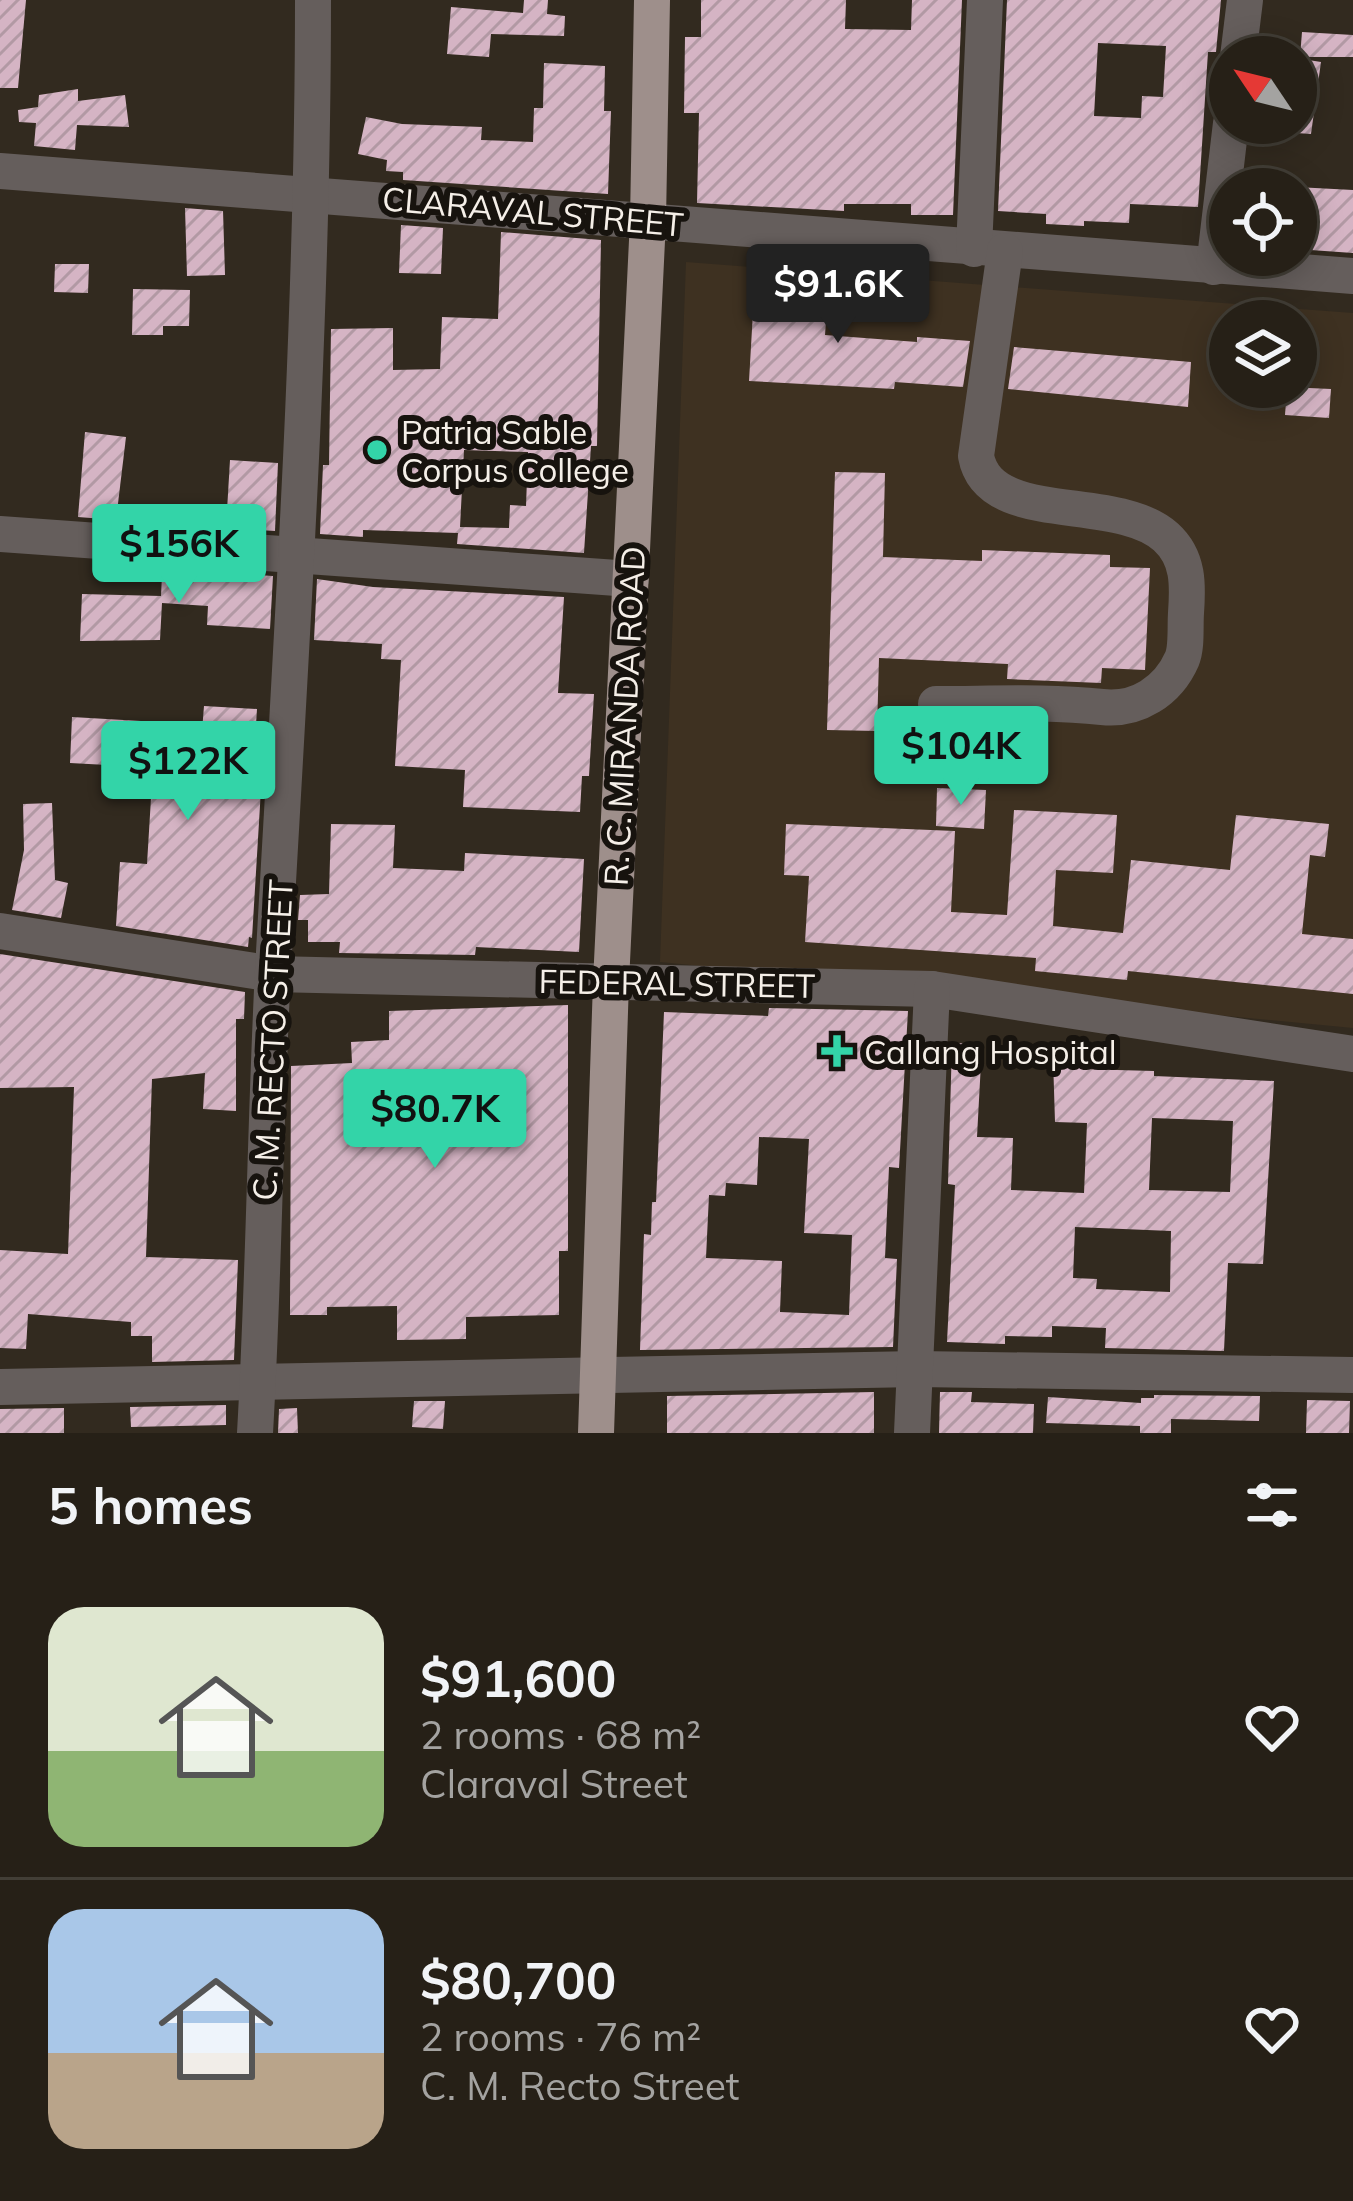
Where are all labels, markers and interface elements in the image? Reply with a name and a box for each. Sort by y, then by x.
north arrow [1209,36,1317,144]
map controls [1209,36,1317,408]
button: locate [1209,168,1317,276]
street label: CLARAVAL STREET [381,177,685,245]
pin: $91.6K [740,244,936,346]
text: $91.6K [773,258,903,307]
button: layers [1209,300,1317,408]
place label: Patria Sable Corpus College [401,411,629,490]
marker: Patria Sable Corpus College [364,437,390,463]
pin: $156K [95,504,263,606]
text: $156K [119,518,239,567]
street label: R. C. MIRANDA ROAD [595,545,653,887]
pin: $104K [877,706,1045,808]
text: $104K [901,720,1021,769]
pin: $122K [104,721,272,823]
text: $122K [128,735,248,784]
street label: C. M. RECTO STREET [243,878,301,1202]
street label: FEDERAL STREET [538,960,816,1006]
place label: Callang Hospital [864,1031,1117,1072]
marker: Callang Hospital [821,1035,853,1067]
pin: $80.7K [337,1069,533,1171]
text: $80.7K [370,1083,500,1132]
icon: filters [1239,1472,1305,1538]
text: 5 homes [48,1473,253,1537]
text: $91,600 [420,1646,616,1710]
icon: home [144,1655,288,1799]
icon: heart [1239,1694,1305,1760]
text: 2 rooms · 68 m² [420,1710,701,1759]
text: Claraval Street [420,1759,688,1808]
text: $80,700 [420,1948,616,2012]
icon: home [144,1957,288,2101]
icon: heart [1239,1996,1305,2062]
text: 2 rooms · 76 m² [420,2012,701,2061]
text: C. M. Recto Street [420,2061,740,2110]

